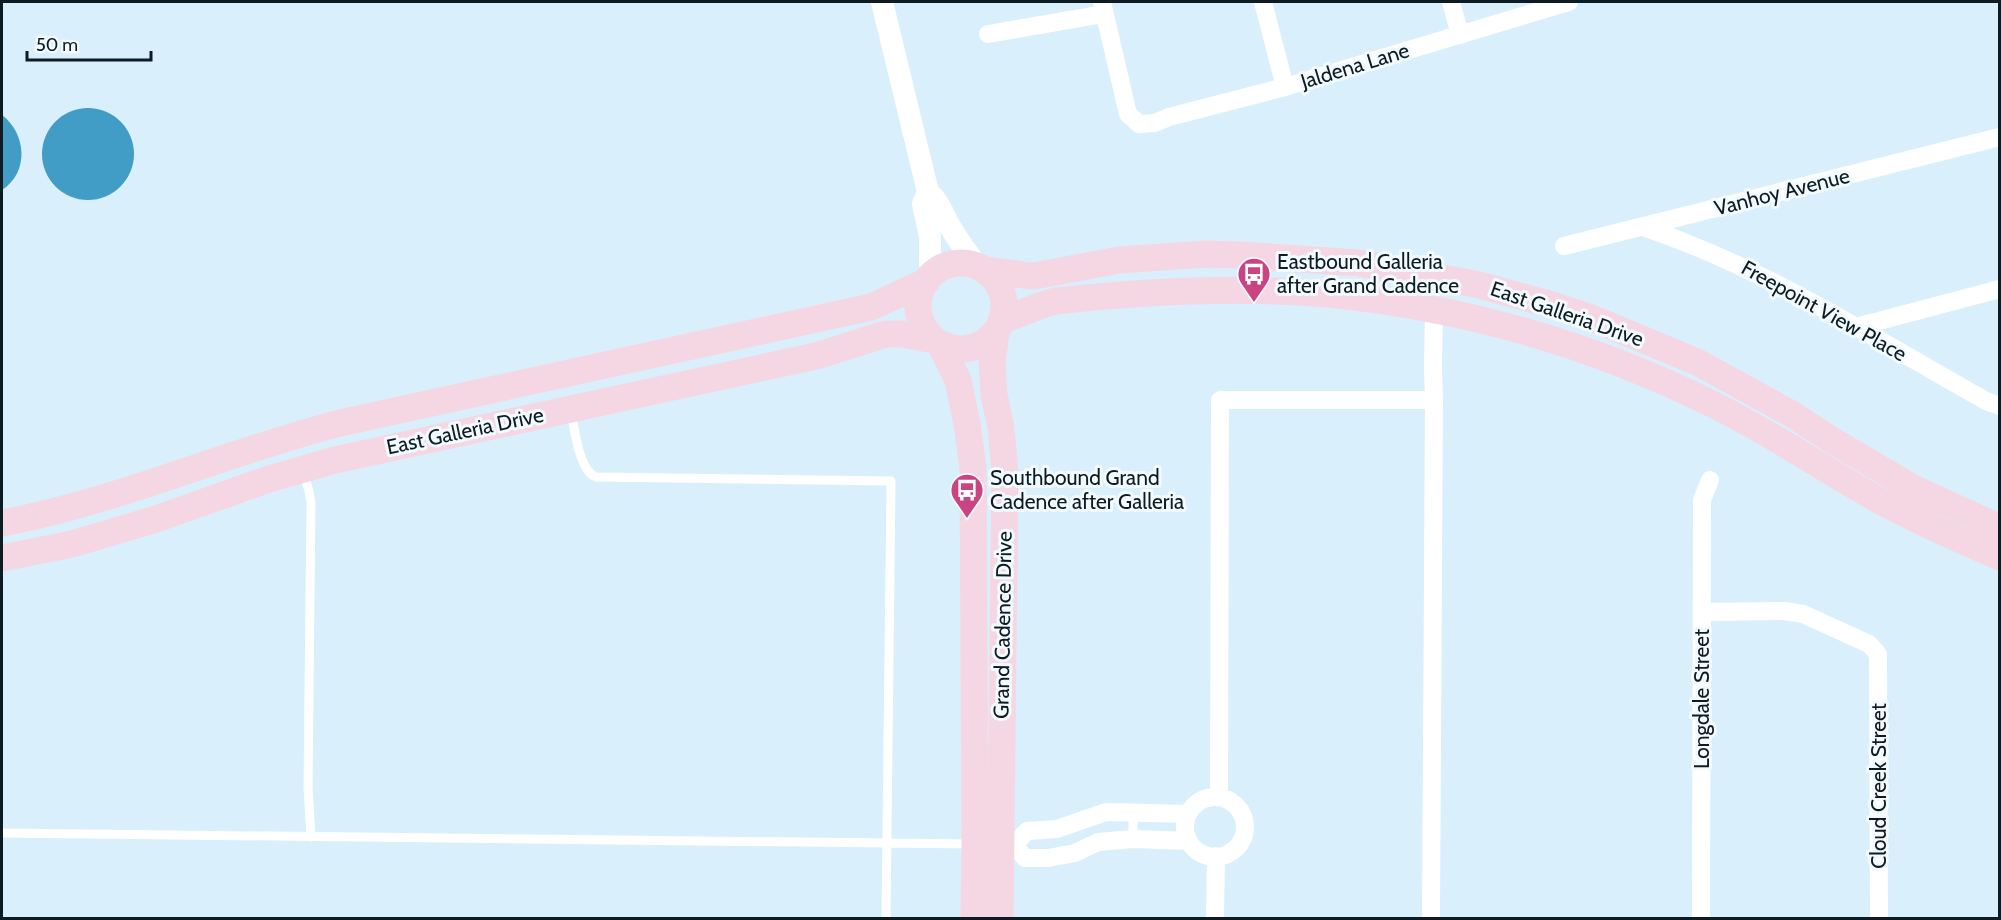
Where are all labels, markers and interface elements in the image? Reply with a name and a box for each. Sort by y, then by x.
scale bar [27,24,152,62]
text: 50 m [36,34,78,56]
street label: Jaldena Lane [1297,37,1412,94]
street label: Vanhoy Avenue [1712,163,1852,220]
place label: Eastbound Galleria after Grand Cadence [1277,249,1459,298]
street label: Freepoint View Place [1737,255,1911,366]
bus stop icon: Eastbound Galleria after Grand Cadence [1236,256,1272,303]
street label: East Galleria Drive [1487,276,1647,351]
street label: East Galleria Drive [384,402,546,459]
place label: Southbound Grand Cadence after Galleria [990,465,1184,514]
bus stop icon: Southbound Grand Cadence after Galleria [949,472,985,519]
street label: Grand Cadence Drive [988,531,1017,719]
street label: Longdale Street [1689,629,1714,769]
street label: Cloud Creek Street [1866,703,1891,869]

